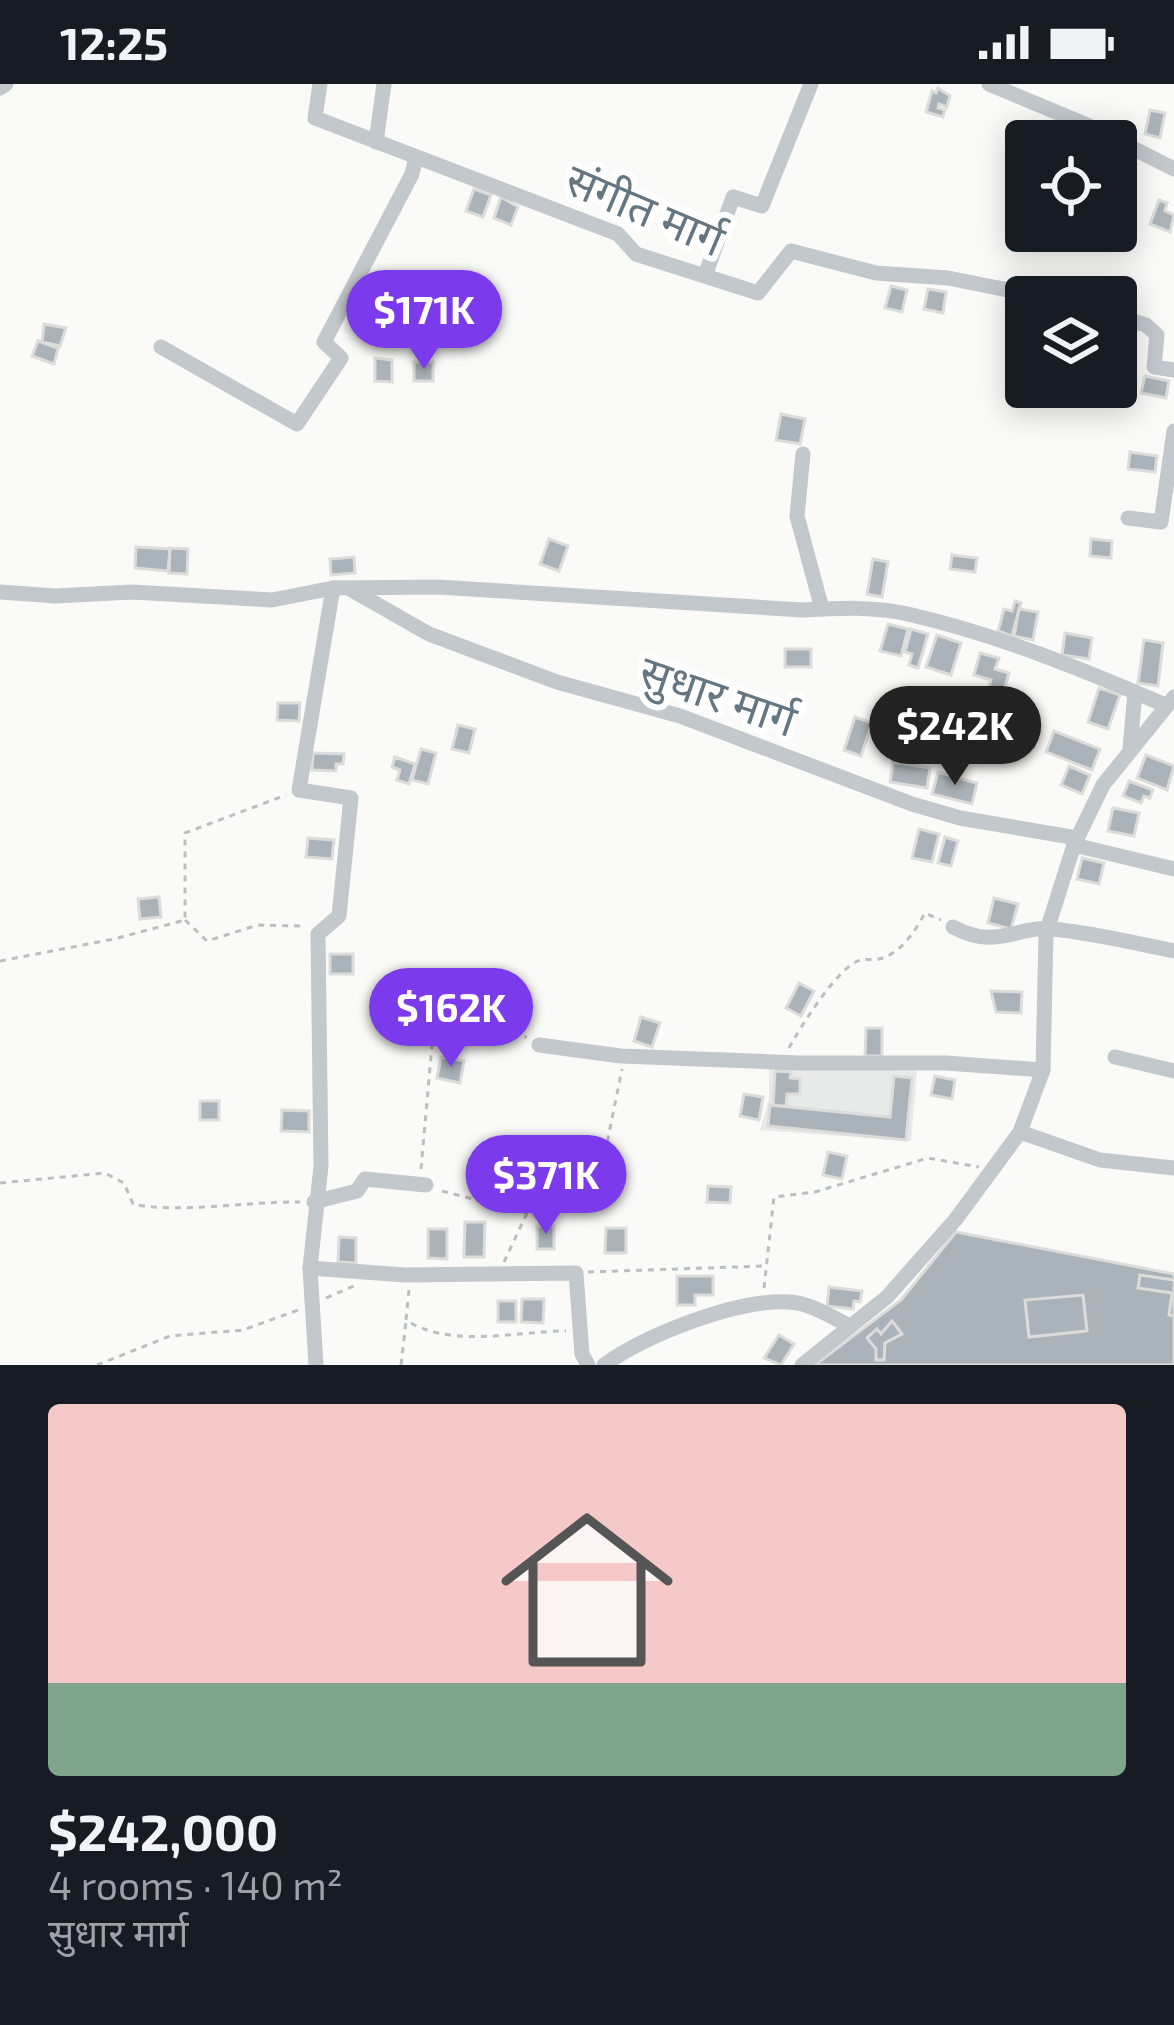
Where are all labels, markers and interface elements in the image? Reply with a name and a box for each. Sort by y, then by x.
text: 12:25 [60,15,168,69]
map controls [1005,120,1137,408]
button: locate [1005,120,1137,252]
street label: संगीत मार्ग [558,151,734,266]
pin: $171K [340,270,508,372]
button: layers [1005,276,1137,408]
text: $171K [373,285,475,332]
street label: सुधार मार्ग [632,642,805,750]
pin: $242K [871,686,1039,788]
text: $242K [896,701,1014,748]
pin: $162K [367,968,535,1070]
text: $162K [396,983,506,1030]
pin: $371K [462,1135,630,1237]
text: $371K [493,1150,599,1197]
icon: home [479,1482,695,1698]
text: $242,000 [48,1800,278,1861]
text: 4 rooms · 140 m² [48,1861,343,1908]
text: सुधार मार्ग [48,1908,188,1955]

